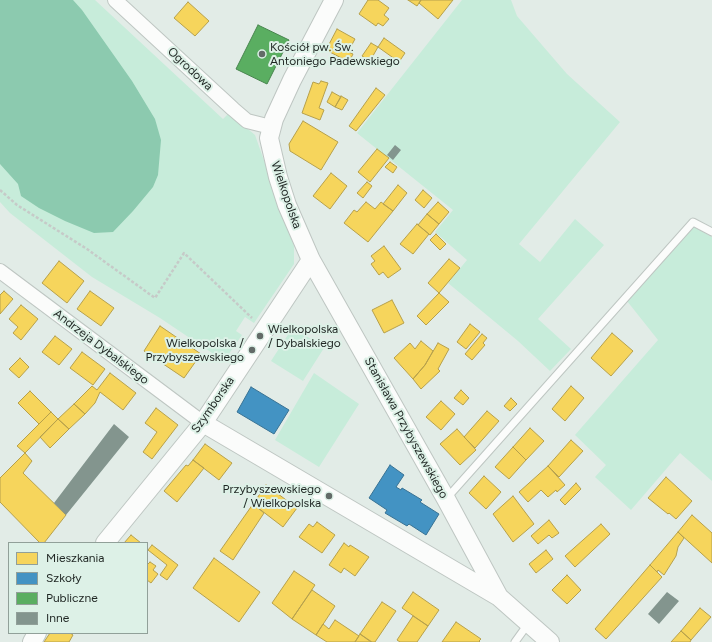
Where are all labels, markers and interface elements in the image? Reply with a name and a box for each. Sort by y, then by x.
place label: Kościół pw. Św. Antoniego Padewskiego [270,40,400,68]
street label: Ogrodowa [164,44,216,94]
marker: Kościół pw. Św. Antoniego Padewskiego [257,49,267,59]
street label: Wielkopolska [268,159,304,231]
street label: Andrzeja Dybalskiego [50,306,152,388]
place label: Wielkopolska / Dybalskiego [268,322,341,350]
marker: Wielkopolska / Dybalskiego [255,331,265,341]
place label: Wielkopolska / Przybyszewskiego [146,336,244,364]
marker: Wielkopolska / Przybyszewskiego [247,345,257,355]
street label: Stanisława Przybyszewskiego [361,355,451,501]
street label: Szymborska [188,374,238,436]
place label: Przybyszewskiego / Wielkopolska [223,482,321,510]
marker: Przybyszewskiego / Wielkopolska [324,491,334,501]
legend [8,542,148,634]
text: Mieszkania [46,551,104,565]
text: Szkoły [46,571,82,585]
text: Publiczne [46,591,98,605]
text: Inne [46,611,69,625]

